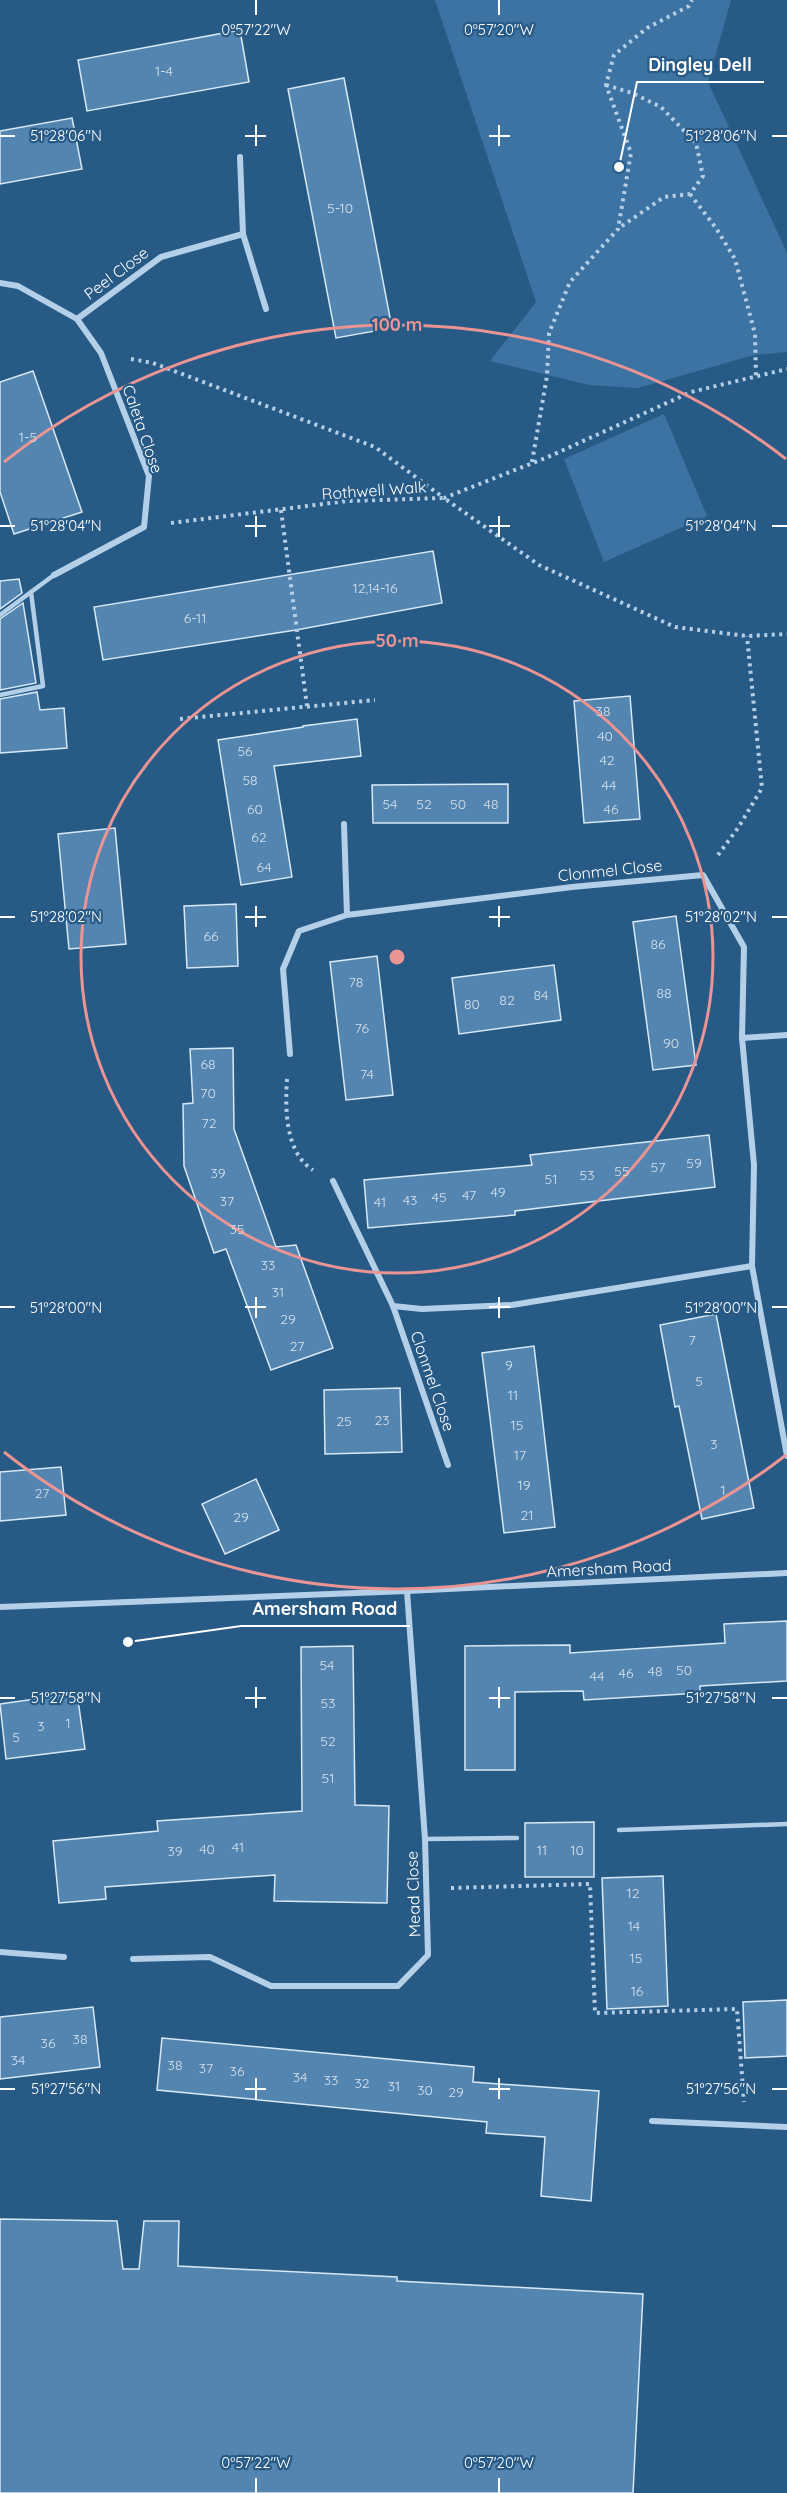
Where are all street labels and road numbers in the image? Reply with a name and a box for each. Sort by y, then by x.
street label: Peel Close [80,242,152,304]
street label: Caleta Close [119,382,167,476]
street label: Rothwell Walk [321,476,427,504]
street label: Clonmel Close [557,855,663,885]
street label: Clonmel Close [406,1328,460,1434]
street label: Amersham Road [546,1555,672,1581]
street label: Mead Close [402,1851,424,1937]

